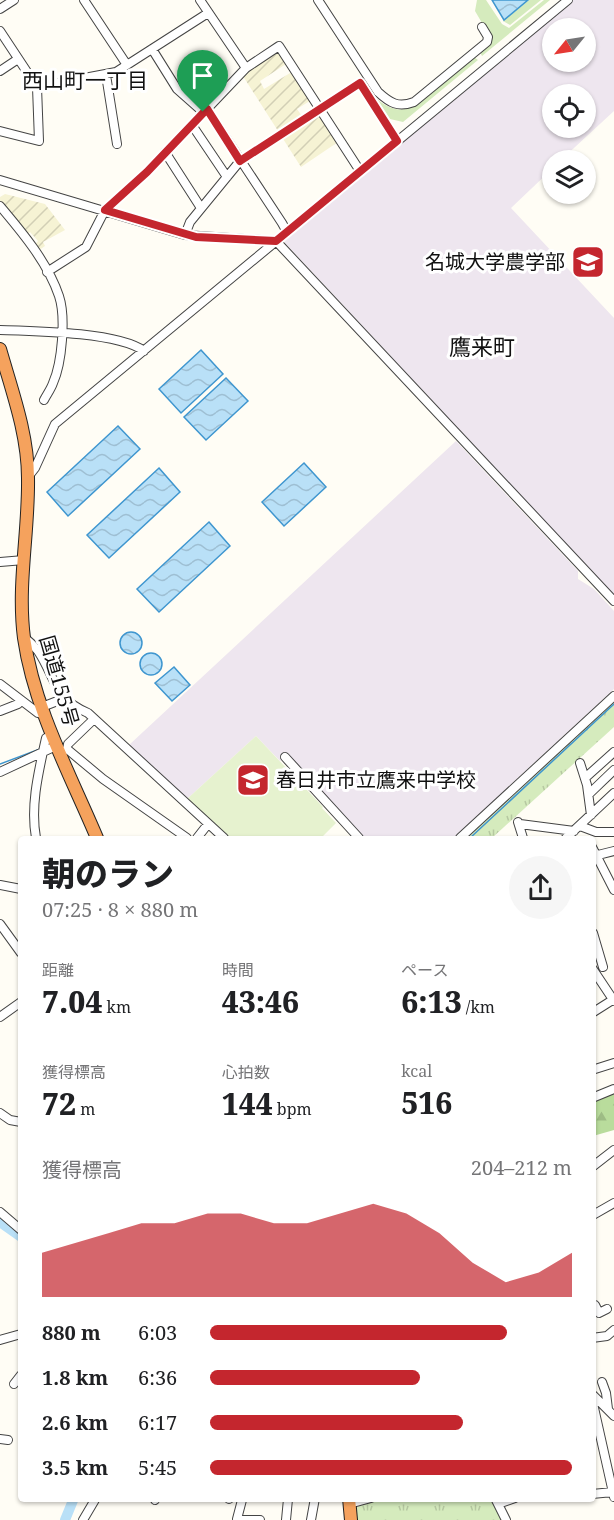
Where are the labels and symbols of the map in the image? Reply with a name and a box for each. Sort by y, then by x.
north arrow [542,18,596,72]
pin [177,50,228,112]
district label: 西山町一丁目 [22,66,148,94]
school or university icon: 名城大学農学部 [570,244,606,280]
place label: 名城大学農学部 [425,248,565,275]
district label: 鷹来町 [449,331,515,361]
street label: 国道155号 [34,632,85,730]
school or university icon: 春日井市立鷹来中学校 [235,762,271,798]
place label: 春日井市立鷹来中学校 [276,766,476,793]

